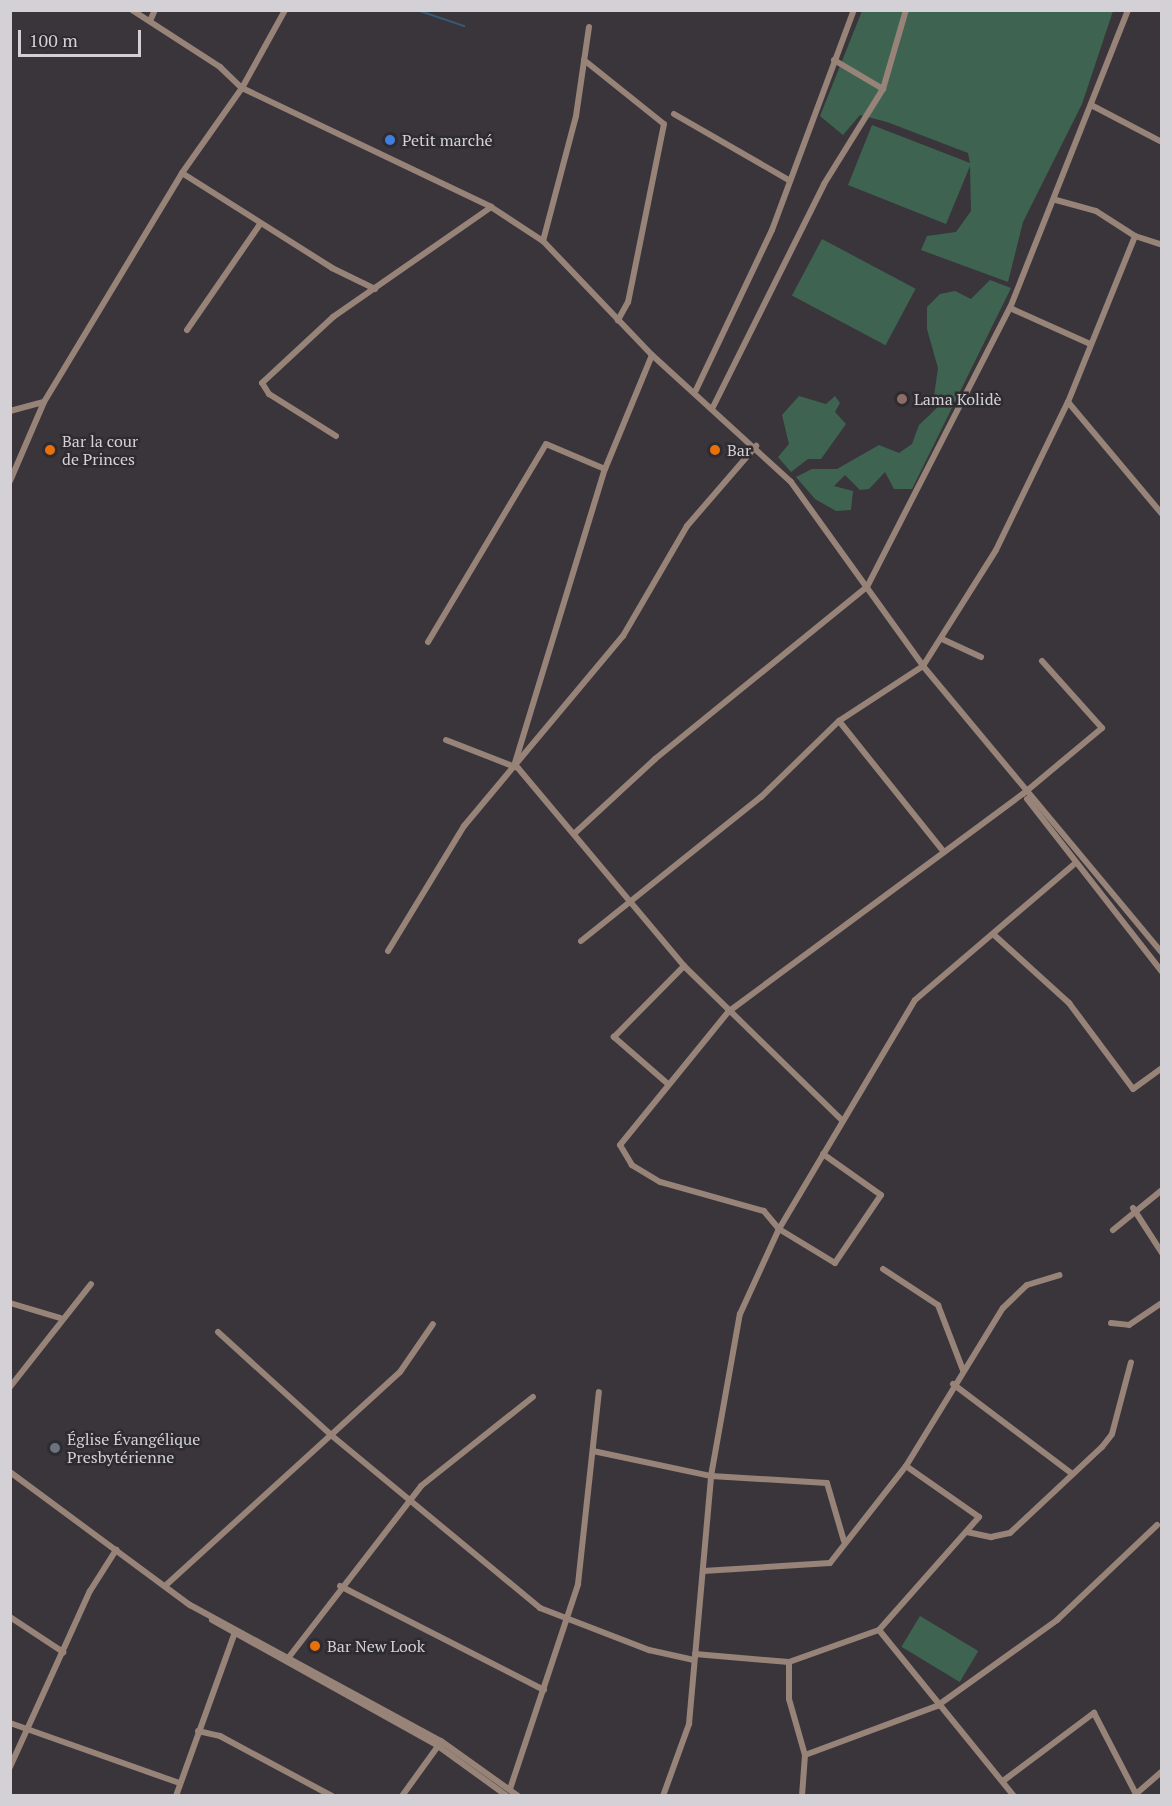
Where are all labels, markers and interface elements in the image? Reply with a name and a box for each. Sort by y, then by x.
scale bar [21,18,144,56]
text: 100 m [29,28,78,52]
place label: Petit marché [402,130,493,150]
marker: Petit marché [383,133,397,147]
place label: Lama Kolidè [914,389,1002,409]
marker: Lama Kolidè [895,392,909,406]
place label: Bar la cour de Princes [62,431,138,469]
place label: Bar [727,440,751,460]
marker: Bar la cour de Princes [43,443,57,457]
marker: Bar [708,443,722,457]
place label: Église Évangélique Presbytérienne [67,1429,200,1467]
marker: Église Évangélique Presbytérienne [48,1441,62,1455]
place label: Bar New Look [327,1636,425,1656]
marker: Bar New Look [308,1639,322,1653]

